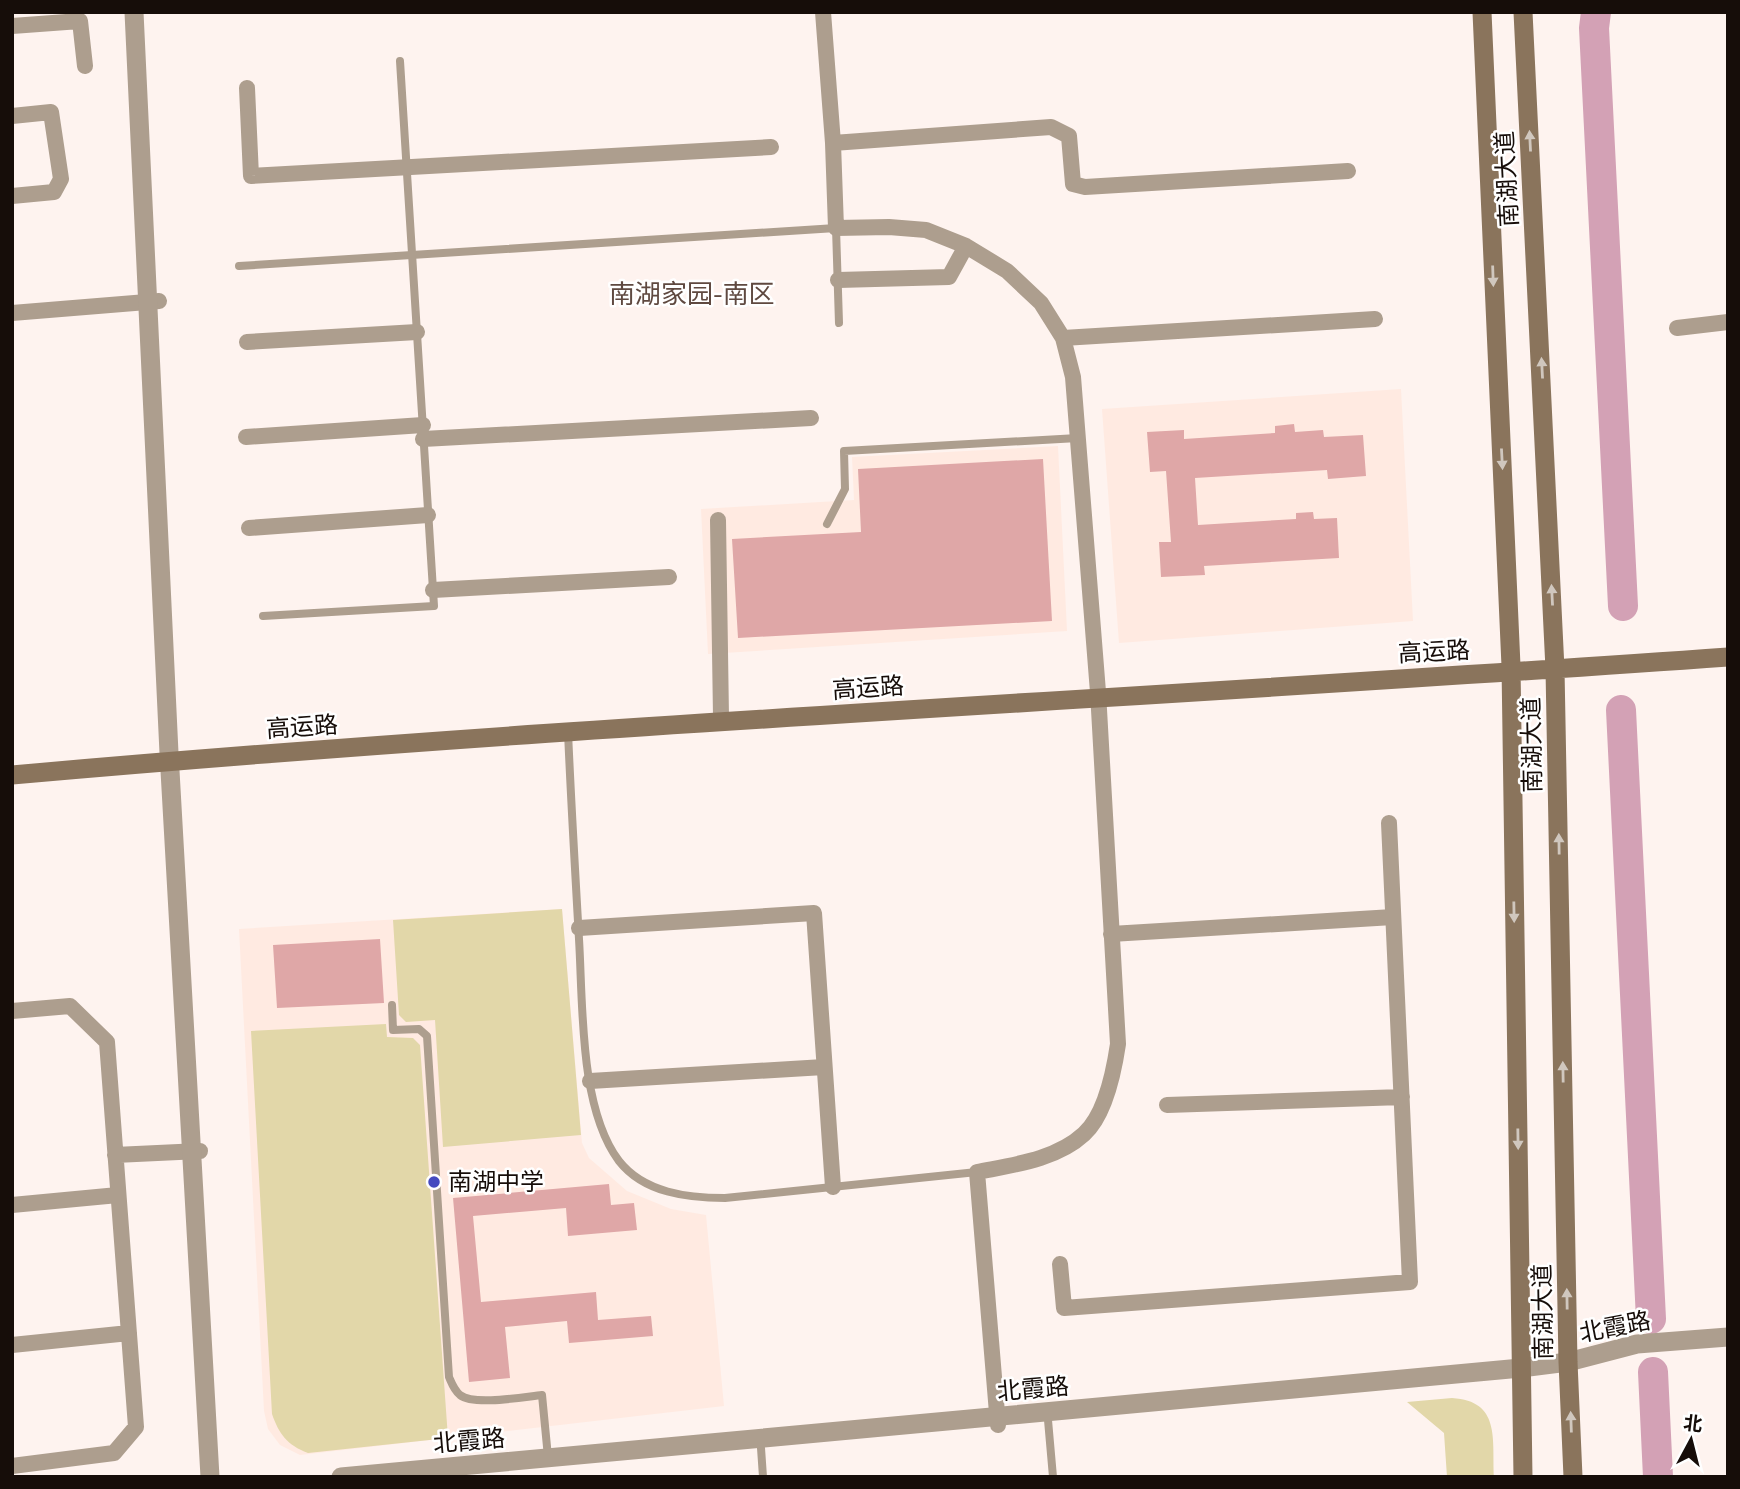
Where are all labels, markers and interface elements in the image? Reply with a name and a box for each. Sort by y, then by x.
street label: 南湖大道 [1488,130,1528,228]
one-way arrow [1524,130,1535,152]
one-way arrow [1488,266,1499,288]
district label: 南湖家园-南区 [609,275,775,315]
one-way arrow [1536,357,1547,379]
one-way arrow [1496,448,1507,470]
one-way arrow [1546,584,1557,606]
street label: 高运路 [1397,633,1471,673]
street label: 高运路 [831,669,905,709]
street label: 南湖大道 [1514,697,1552,793]
street label: 高运路 [265,708,339,748]
one-way arrow [1553,833,1564,855]
one-way arrow [1509,901,1520,923]
one-way arrow [1557,1060,1569,1082]
one-way arrow [1512,1129,1523,1151]
place label: 南湖中学 [448,1165,544,1201]
marker: 南湖中学 [426,1174,442,1190]
street label: 南湖大道 [1525,1264,1563,1360]
one-way arrow [1562,1288,1573,1310]
street label: 北霞路 [1576,1303,1654,1353]
street label: 北霞路 [996,1369,1071,1411]
north arrow [1656,1405,1726,1475]
text: 北 [1682,1409,1704,1440]
one-way arrow [1565,1411,1577,1433]
street label: 北霞路 [432,1421,507,1463]

